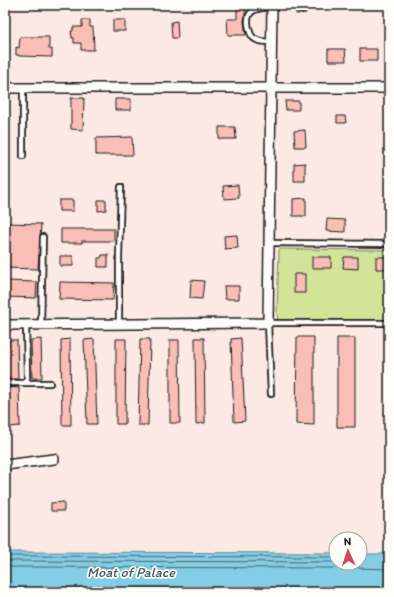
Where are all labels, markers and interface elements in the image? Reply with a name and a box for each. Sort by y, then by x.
north arrow [328,531,368,571]
text: N [343,535,352,548]
water label: Moat of Palace [87,564,176,581]

